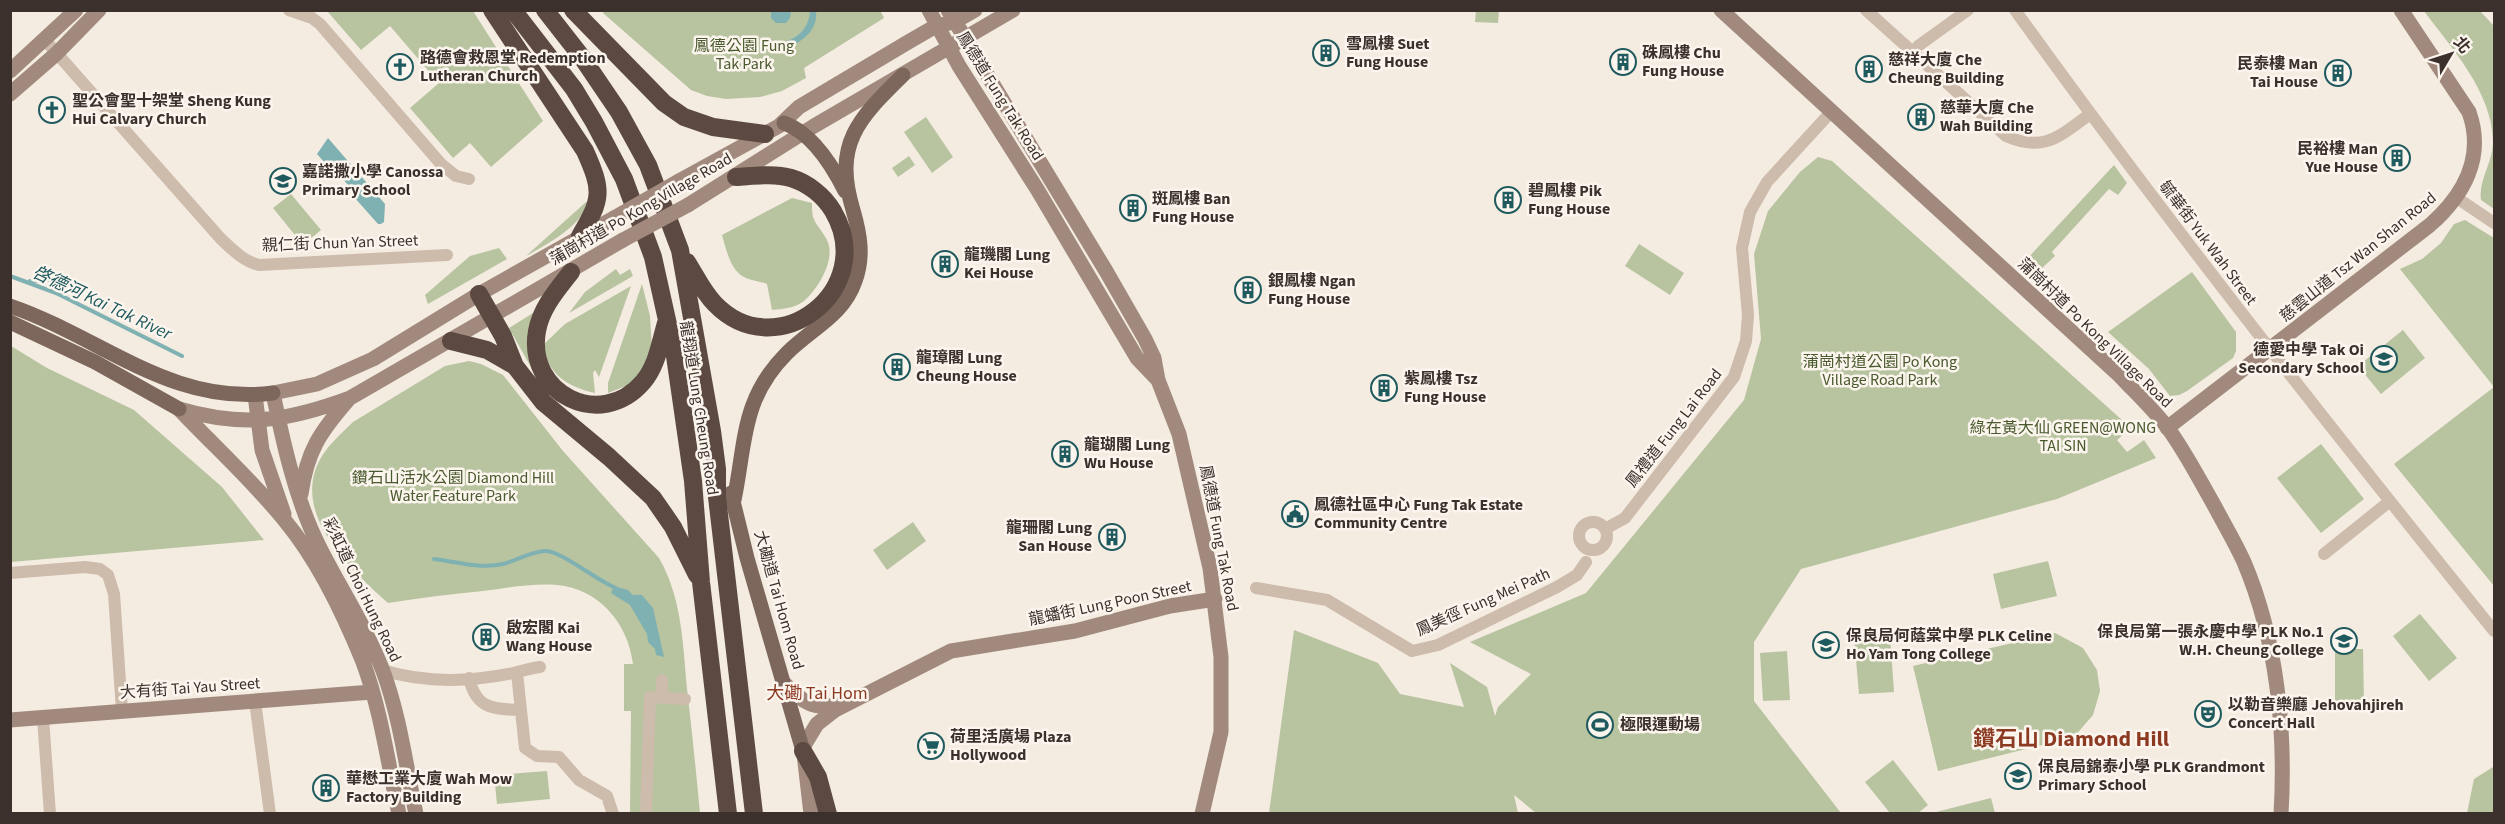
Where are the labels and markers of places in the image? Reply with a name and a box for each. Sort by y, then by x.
place label: 雪鳳樓 Suet Fung House [1346,33,1429,73]
building icon: 雪鳳樓 Suet Fung House [1311,38,1341,68]
place label: 硃鳳樓 Chu Fung House [1642,42,1724,82]
place label: 路德會救恩堂 Redemption Lutheran Church [420,47,606,87]
building icon: 硃鳳樓 Chu Fung House [1608,47,1638,77]
place label: 慈祥大廈 Che Cheung Building [1888,49,2004,89]
church icon: 路德會救恩堂 Redemption Lutheran Church [385,52,415,82]
place label: 民泰樓 Man Tai House [2237,53,2318,93]
building icon: 慈祥大廈 Che Cheung Building [1854,54,1884,84]
building icon: 民泰樓 Man Tai House [2323,58,2353,88]
place label: 聖公會聖十架堂 Sheng Kung Hui Calvary Church [72,90,271,130]
church icon: 聖公會聖十架堂 Sheng Kung Hui Calvary Church [37,95,67,125]
place label: 慈華大廈 Che Wah Building [1940,97,2034,137]
building icon: 慈華大廈 Che Wah Building [1906,102,1936,132]
place label: 民裕樓 Man Yue House [2297,138,2378,178]
building icon: 民裕樓 Man Yue House [2382,143,2412,173]
place label: 嘉諾撒小學 Canossa Primary School [302,161,444,201]
school or university icon: 嘉諾撒小學 Canossa Primary School [268,166,298,196]
place label: 碧鳳樓 Pik Fung House [1528,180,1610,220]
building icon: 碧鳳樓 Pik Fung House [1493,185,1523,215]
place label: 斑鳳樓 Ban Fung House [1152,188,1234,228]
building icon: 斑鳳樓 Ban Fung House [1118,193,1148,223]
place label: 龍璣閣 Lung Kei House [964,244,1051,284]
building icon: 龍璣閣 Lung Kei House [930,249,960,279]
place label: 銀鳳樓 Ngan Fung House [1268,270,1356,310]
building icon: 銀鳳樓 Ngan Fung House [1233,275,1263,305]
place label: 德愛中學 Tak Oi Secondary School [2238,339,2364,379]
school or university icon: 德愛中學 Tak Oi Secondary School [2369,344,2399,374]
place label: 龍璋閣 Lung Cheung House [916,347,1017,387]
building icon: 龍璋閣 Lung Cheung House [882,352,912,382]
place label: 紫鳳樓 Tsz Fung House [1404,368,1486,408]
building icon: 紫鳳樓 Tsz Fung House [1369,373,1399,403]
place label: 龍瑚閣 Lung Wu House [1084,434,1171,474]
building icon: 龍瑚閣 Lung Wu House [1050,439,1080,469]
place label: 鳳德社區中心 Fung Tak Estate Community Centre [1314,494,1523,534]
public building icon: 鳳德社區中心 Fung Tak Estate Community Centre [1280,499,1310,529]
place label: 龍珊閣 Lung San House [1006,517,1092,557]
building icon: 龍珊閣 Lung San House [1097,522,1127,552]
place label: 啟宏閣 Kai Wang House [506,617,592,657]
place label: 保良局第一張永慶中學 PLK No.1 W.H. Cheung College [2097,621,2324,661]
building icon: 啟宏閣 Kai Wang House [471,622,501,652]
place label: 保良局何蔭棠中學 PLK Celine Ho Yam Tong College [1846,625,2052,665]
school or university icon: 保良局第一張永慶中學 PLK No.1 W.H. Cheung College [2329,626,2359,656]
school or university icon: 保良局何蔭棠中學 PLK Celine Ho Yam Tong College [1811,630,1841,660]
place label: 以勒音樂廳 Jehovahjireh Concert Hall [2228,694,2404,734]
theatre icon: 以勒音樂廳 Jehovahjireh Concert Hall [2193,699,2223,729]
sports icon: 極限運動場 [1585,710,1615,740]
place label: 極限運動場 [1620,714,1700,736]
place label: 荷里活廣場 Plaza Hollywood [950,726,1071,766]
supermarket icon: 荷里活廣場 Plaza Hollywood [916,731,946,761]
place label: 保良局錦泰小學 PLK Grandmont Primary School [2038,756,2265,796]
school or university icon: 保良局錦泰小學 PLK Grandmont Primary School [2003,761,2033,791]
place label: 華懋工業大廈 Wah Mow Factory Building [346,768,513,808]
building icon: 華懋工業大廈 Wah Mow Factory Building [311,773,341,803]

